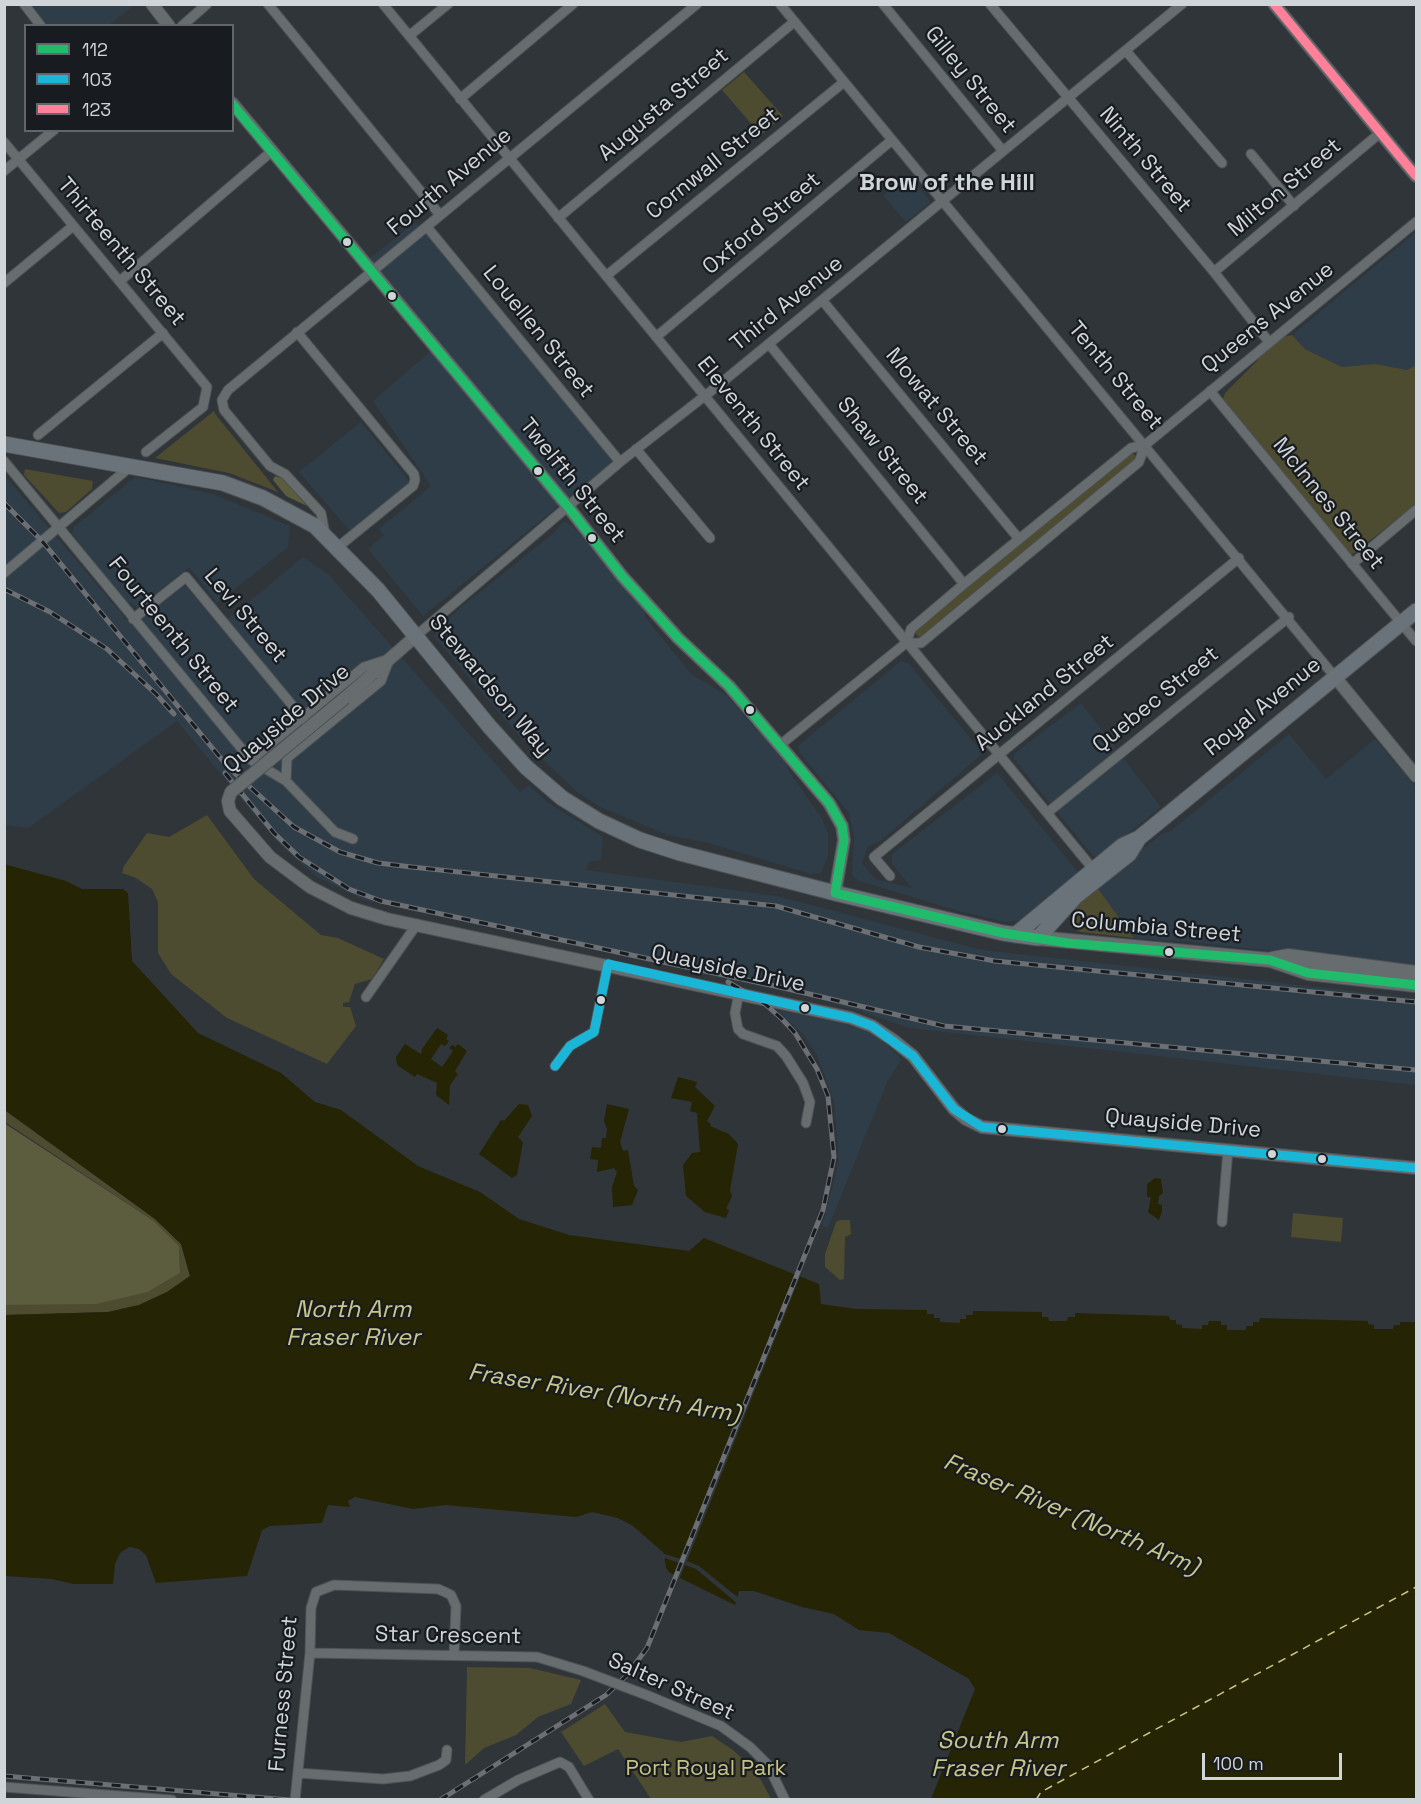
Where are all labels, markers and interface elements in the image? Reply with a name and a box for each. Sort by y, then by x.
street label: Gilley Street [919,21,1021,139]
legend [24,24,234,132]
text: 112 [82,38,108,61]
street label: Augusta Street [594,43,734,167]
text: 103 [82,68,112,91]
text: 123 [82,98,111,121]
street label: Cornwall Street [641,102,785,226]
street label: Ninth Street [1093,102,1197,218]
street label: Fourth Avenue [383,122,517,242]
street label: Milton Street [1223,133,1347,243]
street label: Oxford Street [698,167,826,281]
district label: Brow of the Hill [859,169,1035,197]
street label: Thirteenth Street [51,172,191,332]
unlabelled marker [341,236,353,248]
street label: Third Avenue [725,251,849,357]
street label: Queens Avenue [1196,257,1340,379]
street label: Louellen Street [477,261,599,403]
unlabelled marker [386,290,398,302]
street label: Tenth Street [1062,316,1168,436]
street label: Mowat Street [879,343,993,471]
street label: Eleventh Street [691,352,815,496]
street label: Shaw Street [831,392,933,510]
street label: Twelfth Street [514,413,630,549]
street label: McInnes Street [1267,433,1389,575]
unlabelled marker [532,465,544,477]
unlabelled marker [586,532,598,544]
street label: Fourteenth Street [102,552,244,718]
street label: Levi Street [198,564,292,668]
street label: Stewardson Way [423,610,557,762]
street label: Auckland Street [970,629,1120,757]
street label: Quebec Street [1088,641,1224,759]
street label: Royal Avenue [1199,652,1327,762]
street label: Quayside Drive [219,659,355,779]
unlabelled marker [744,704,756,716]
street label: Columbia Street [1070,907,1242,949]
street label: Quayside Drive [649,940,807,998]
unlabelled marker [1163,946,1175,958]
unlabelled marker [595,994,607,1006]
unlabelled marker [799,1002,811,1014]
street label: Quayside Drive [1104,1104,1262,1144]
unlabelled marker [996,1123,1008,1135]
unlabelled marker [1266,1148,1278,1160]
unlabelled marker [1316,1153,1328,1165]
water label: North Arm Fraser River [286,1296,420,1352]
water label: Fraser River (North Arm) [466,1358,742,1430]
water label: Fraser River (North Arm) [939,1448,1203,1582]
street label: Furness Street [264,1615,304,1773]
street label: Star Crescent [375,1622,521,1650]
street label: Salter Street [604,1647,738,1727]
water label: South Arm Fraser River [931,1727,1065,1783]
scale bar [1205,1741,1344,1779]
text: 100 m [1213,1752,1264,1775]
park label: Port Royal Park [626,1756,786,1782]

